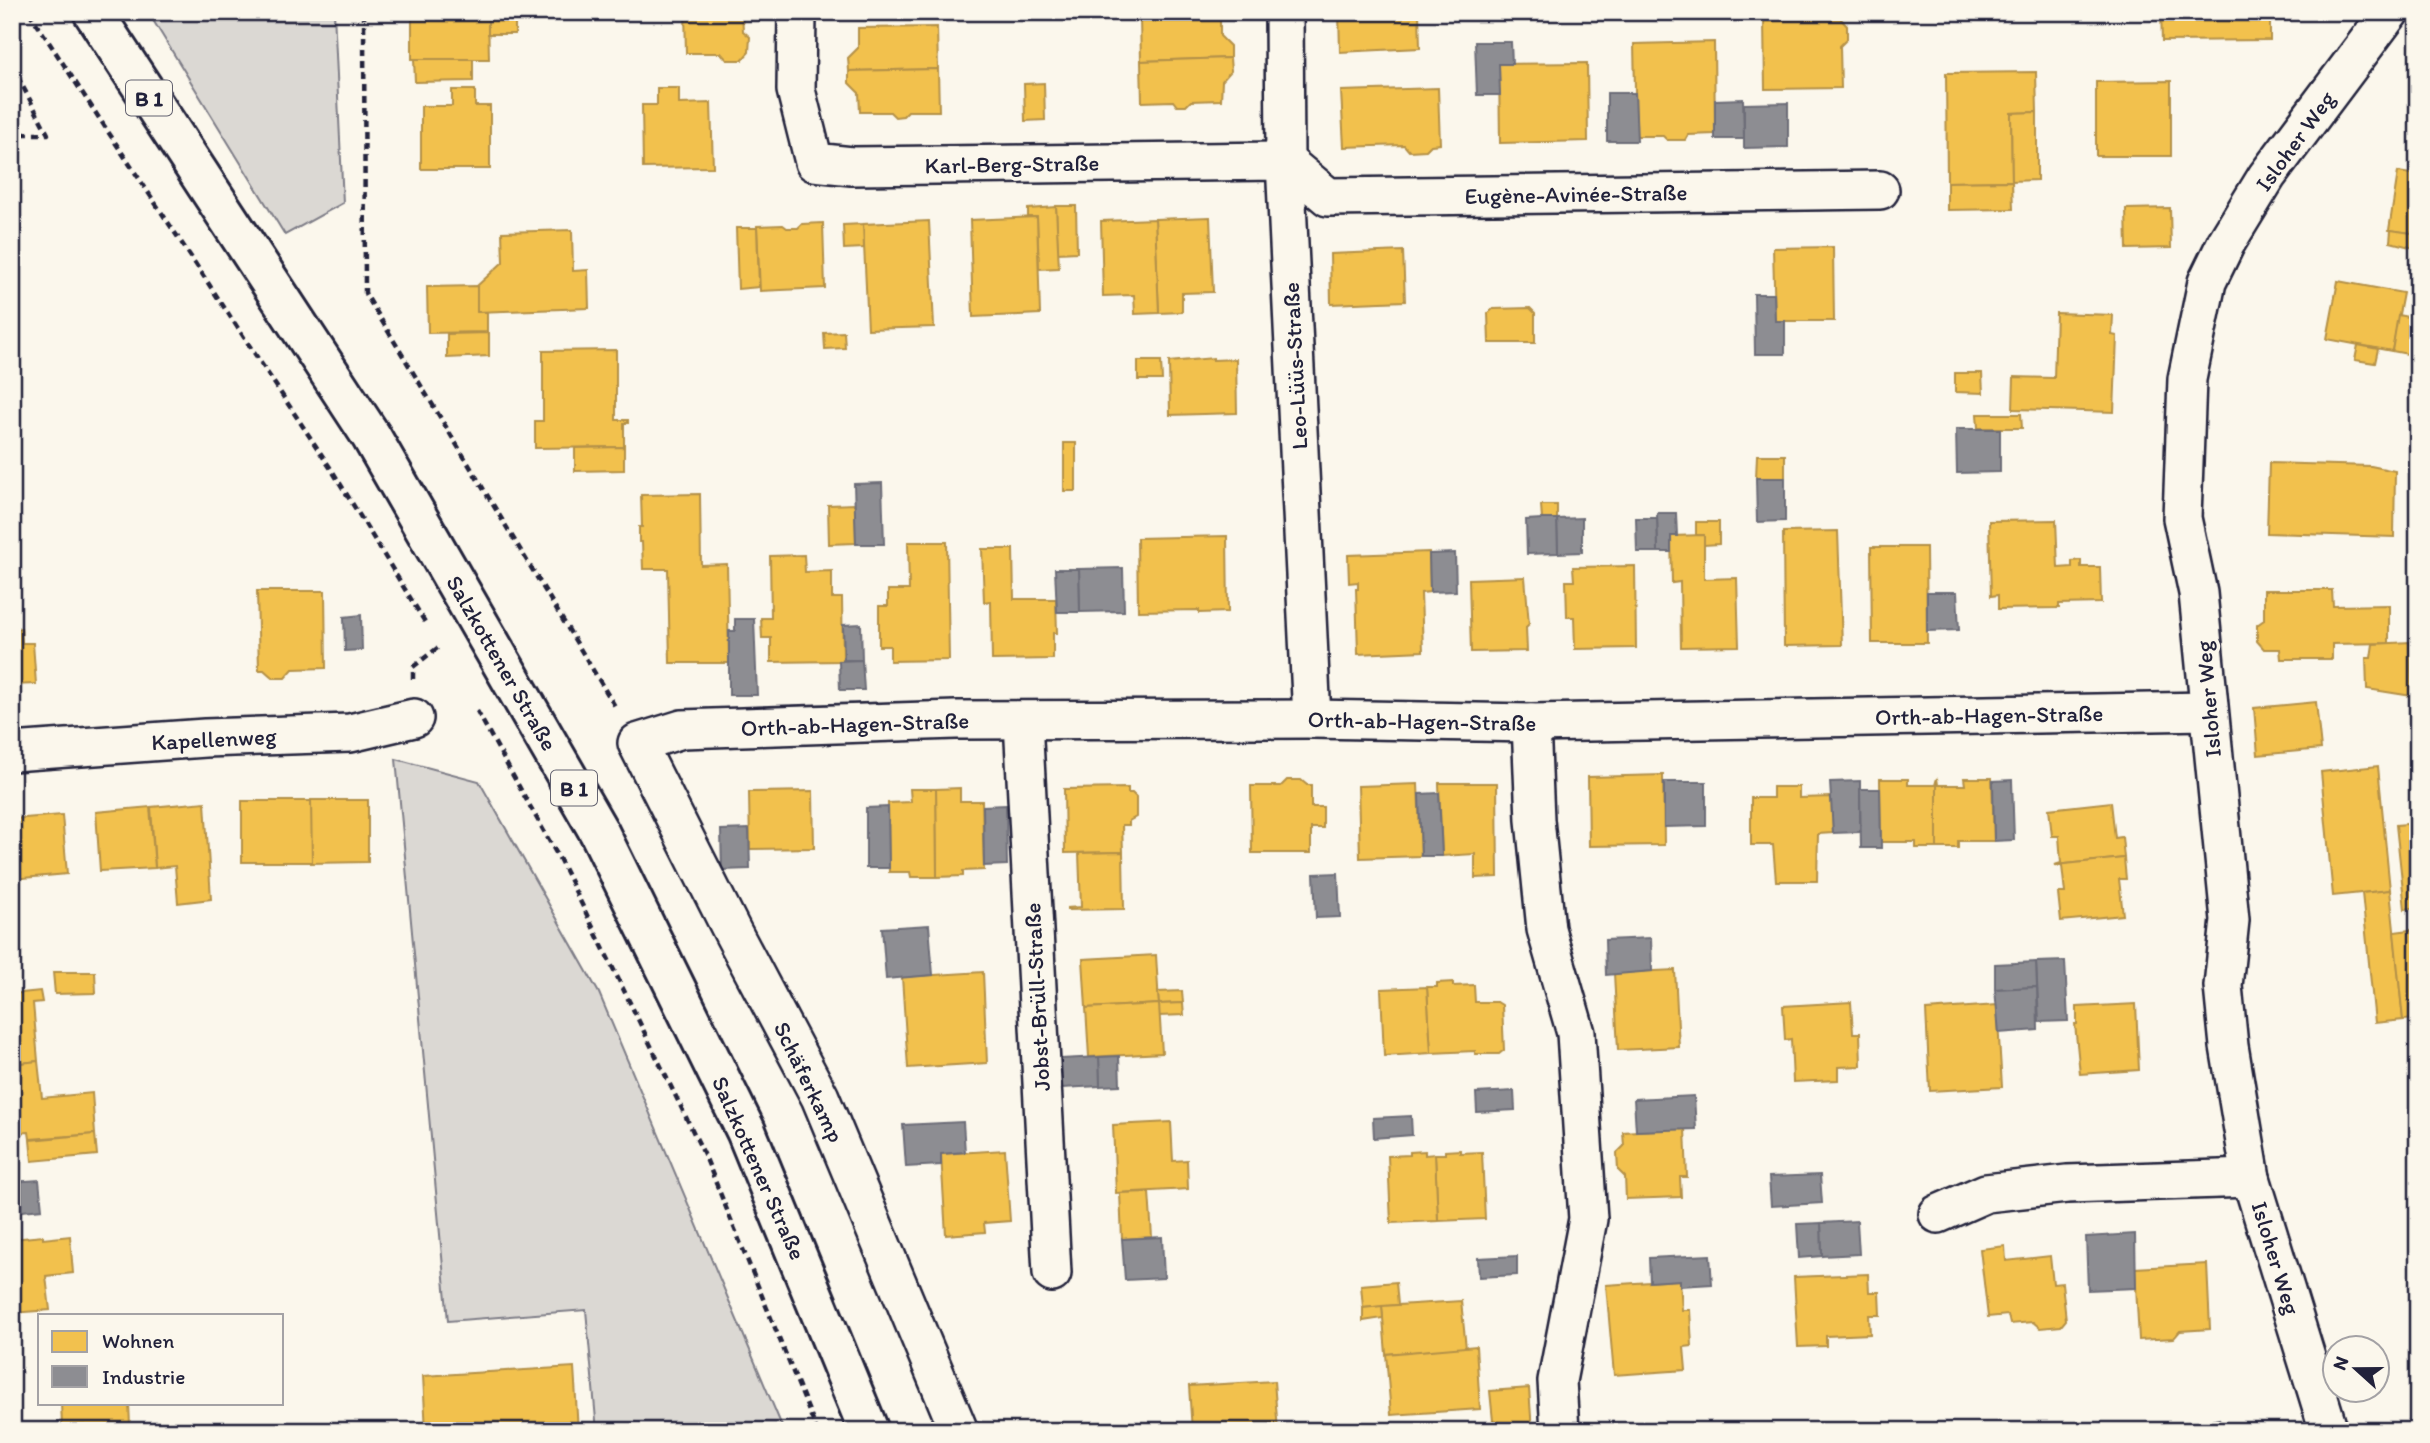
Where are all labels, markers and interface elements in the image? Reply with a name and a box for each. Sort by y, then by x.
road number: B 1 [126,80,172,116]
street label: Isloher Weg [2249,85,2341,197]
street label: Karl-Berg-Straße [924,148,1100,180]
street label: Eugène-Avinée-Straße [1464,178,1688,210]
street label: Leo-Lüüs-Straße [1277,282,1313,450]
street label: Salzkottener Straße [440,570,564,756]
street label: Isloher Weg [2189,639,2227,759]
street label: Orth-ab-Hagen-Straße [1874,699,2104,731]
street label: Orth-ab-Hagen-Straße [1307,705,1537,737]
street label: Orth-ab-Hagen-Straße [740,706,970,742]
street label: Kapellenweg [151,722,277,756]
road number: B 1 [551,770,597,806]
street label: Jobst-Brüll-Straße [1018,902,1056,1092]
street label: Schäferkamp [768,1017,850,1147]
street label: Salzkottener Straße [706,1072,812,1264]
street label: Isloher Weg [2246,1198,2307,1318]
legend [38,1314,284,1404]
text: Wohnen [102,1328,174,1353]
north arrow [2322,1334,2392,1404]
text: N [2328,1353,2354,1373]
text: Industrie [102,1364,185,1389]

